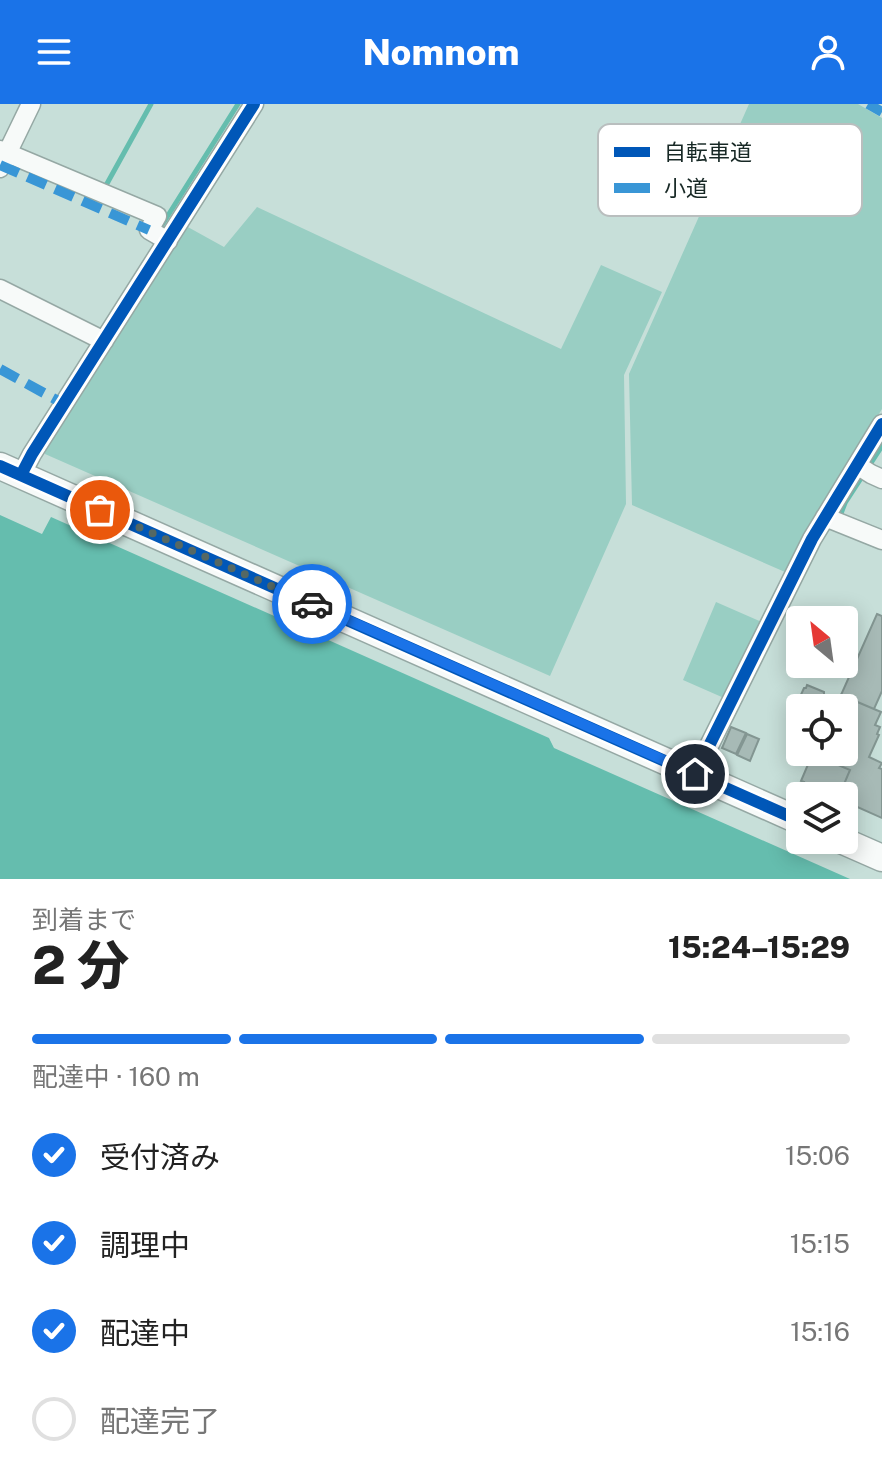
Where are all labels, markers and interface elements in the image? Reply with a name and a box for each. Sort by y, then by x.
icon: menu [32,30,76,74]
icon: person [806,30,850,74]
text: Nomnom [363,31,519,73]
legend [598,124,862,216]
text: 自転車道 [664,139,752,165]
text: 小道 [664,175,708,201]
pin [66,476,134,544]
icon: bag [78,488,122,532]
courier [272,564,352,644]
icon: car [290,582,334,626]
north arrow [786,606,858,678]
map controls [786,606,858,854]
button: locate [786,694,858,766]
pin [661,740,729,808]
icon: home [673,752,717,796]
button: layers [786,782,858,854]
text: 到着まで [32,904,136,935]
text: 15:24–15:29 [668,929,850,965]
text: 2 分 [32,935,129,996]
text: 配達中 · 160 m [32,1061,200,1092]
icon: check [32,1133,76,1177]
text: 受付済み [100,1139,220,1175]
text: 15:06 [785,1140,850,1171]
icon: check [32,1221,76,1265]
text: 調理中 [100,1227,190,1263]
text: 15:15 [790,1228,850,1259]
icon: check [32,1309,76,1353]
text: 配達中 [100,1315,190,1351]
text: 15:16 [790,1316,850,1347]
text: 配達完了 [100,1403,220,1439]

